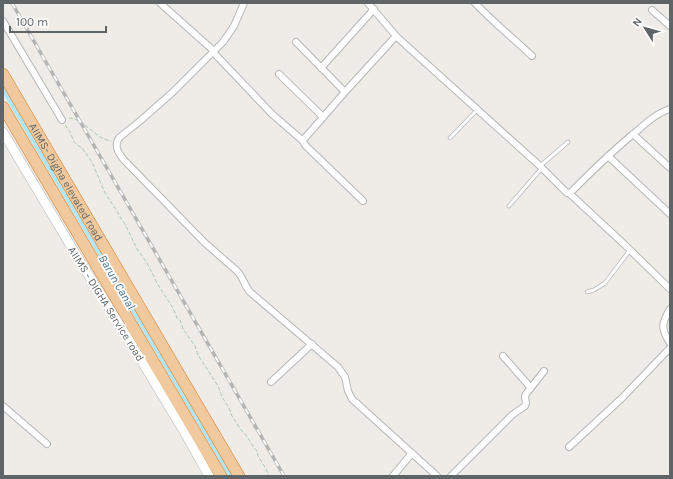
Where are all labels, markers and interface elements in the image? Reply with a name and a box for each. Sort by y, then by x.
scale bar [10,8,106,34]
north arrow [625,8,665,48]
text: 100 m [16,15,48,29]
text: N [630,15,645,29]
street label: AIIMS- Digha elevated road [27,120,106,243]
street label: AIIMS - DIGHA Service road [65,244,147,364]
water label: Barun Canal [96,252,138,312]

